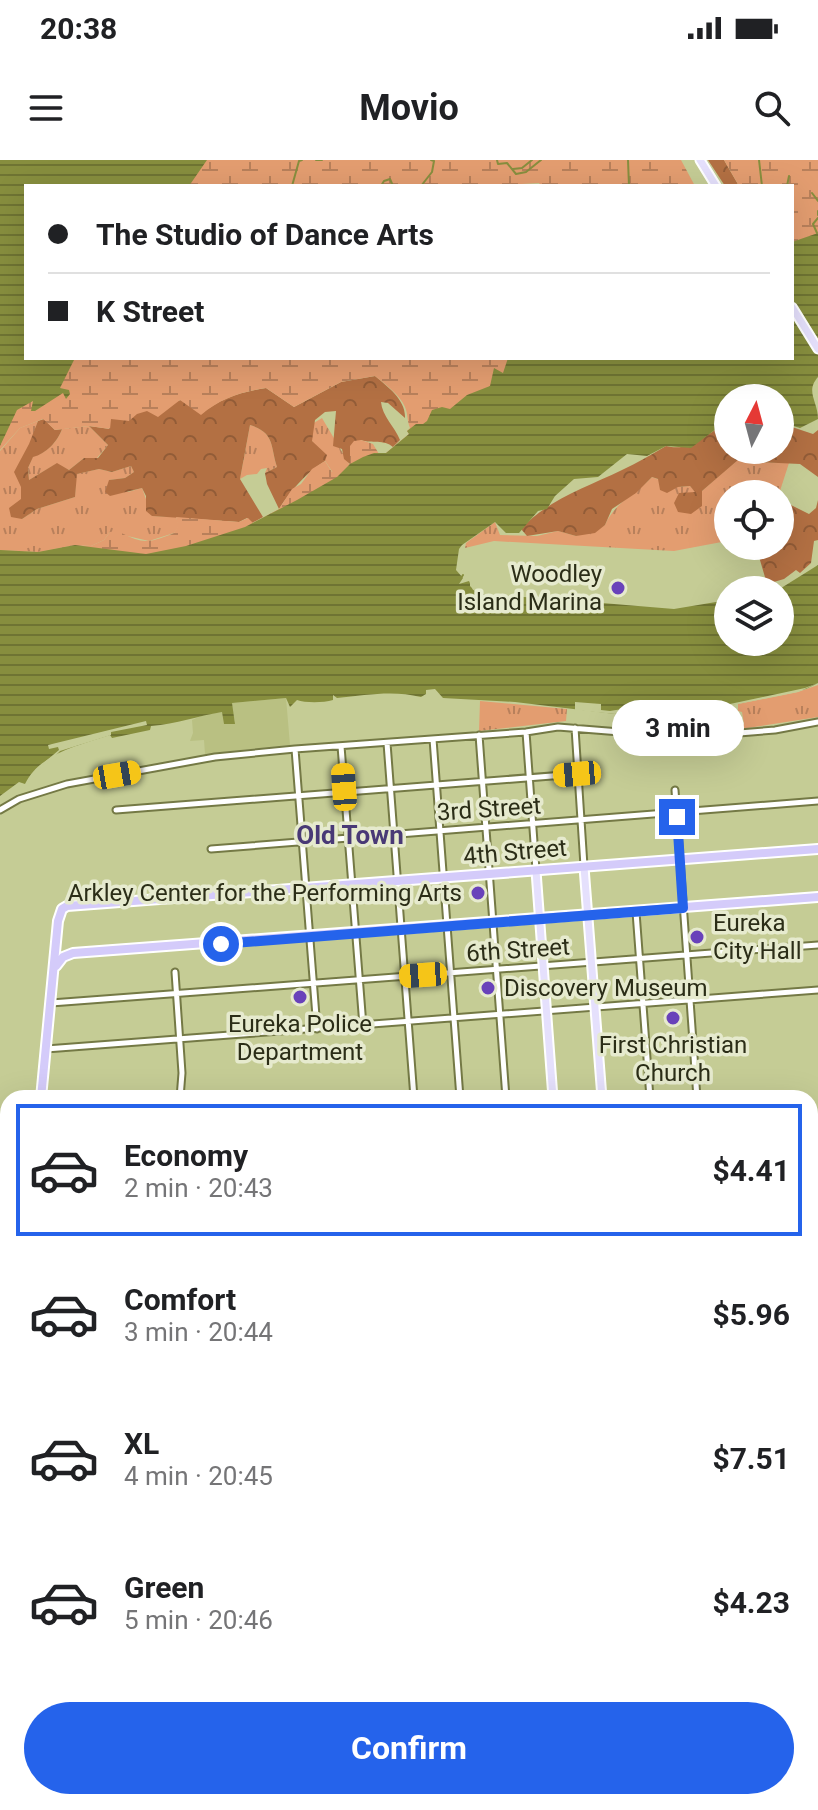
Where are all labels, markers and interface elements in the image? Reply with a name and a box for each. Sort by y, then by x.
text: 20:38 [40,11,117,46]
icon: menu [24,86,68,130]
icon: search [750,86,794,130]
text: Movio [359,87,459,129]
text: The Studio of Dance Arts [96,217,434,252]
text: K Street [96,294,204,329]
north arrow [714,384,794,464]
map controls [714,384,794,656]
button: locate [714,480,794,560]
place label: Woodley Island Marina [457,560,603,616]
button: layers [714,576,794,656]
marker: Woodley Island Marina [609,579,627,597]
callout: 3 min [611,701,743,757]
text: 3 min [645,713,711,743]
car [91,759,143,791]
car [552,760,602,788]
car [330,762,358,812]
street label: 3rd Street [436,791,542,827]
route end [659,799,695,835]
district label: Old Town [296,820,404,850]
street label: 4th Street [462,834,568,870]
place label: Arkley Center for the Performing Arts [68,879,462,907]
marker: Arkley Center for the Performing Arts [469,884,487,902]
place label: Eureka City Hall [713,909,801,965]
route start [203,926,239,962]
marker: Eureka City Hall [688,928,706,946]
street label: 6th Street [465,932,571,968]
car [398,961,448,989]
place label: Discovery Museum [504,974,707,1002]
marker: Discovery Museum [479,979,497,997]
marker: Eureka Police Department [291,988,309,1006]
marker: First Christian Church [664,1009,682,1027]
place label: Eureka Police Department [228,1010,372,1066]
place label: First Christian Church [599,1031,747,1087]
icon: car [28,1134,100,1206]
text: Economy [124,1138,248,1173]
text: $4.41 [712,1153,790,1188]
text: 2 min · 20:43 [124,1173,273,1203]
icon: car [28,1278,100,1350]
text: Comfort [124,1282,236,1317]
text: $5.96 [712,1297,790,1332]
text: 3 min · 20:44 [124,1317,273,1347]
icon: car [28,1422,100,1494]
text: XL [124,1426,159,1461]
text: $7.51 [712,1441,790,1476]
text: 4 min · 20:45 [124,1461,273,1491]
icon: car [28,1566,100,1638]
text: Green [124,1570,204,1605]
text: $4.23 [712,1585,790,1620]
text: 5 min · 20:46 [124,1605,273,1635]
button: Confirm [24,1702,794,1794]

